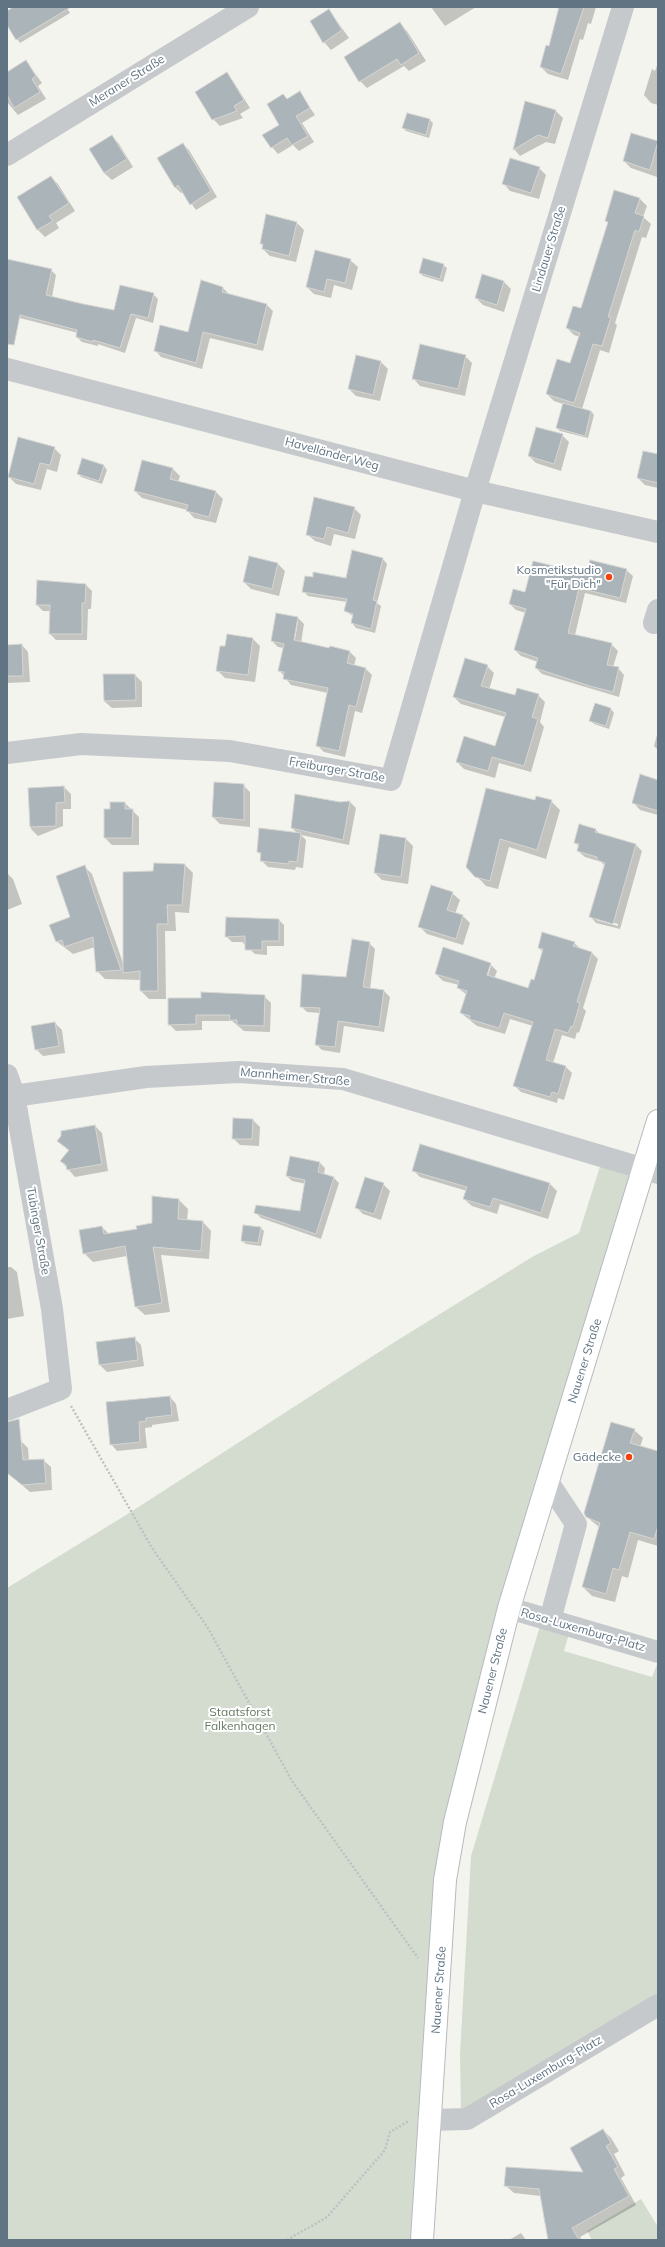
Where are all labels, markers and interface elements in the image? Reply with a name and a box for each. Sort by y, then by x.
street label: Meraner Straße [86,52,168,110]
street label: Lindauer Straße [529,204,569,294]
street label: Havelländer Weg [283,435,381,473]
place label: Kosmetikstudio "Für Dich" [517,563,601,591]
marker: Kosmetikstudio "Für Dich" [604,572,614,582]
street label: Freiburger Straße [288,754,386,786]
street label: Mannheimer Straße [240,1065,350,1089]
street label: Tübinger Straße [23,1186,53,1276]
street label: Nauener Straße [565,1317,605,1405]
place label: Gädecke [573,1450,621,1464]
marker: Gädecke [624,1452,634,1462]
street label: Rosa-Luxemburg-Platz [519,1605,647,1655]
street label: Nauener Straße [475,1627,511,1715]
park label: Staatsforst Falkenhagen [204,1705,276,1733]
street label: Nauener Straße [429,1946,449,2034]
street label: Rosa-Luxemburg-Platz [487,2033,605,2111]

